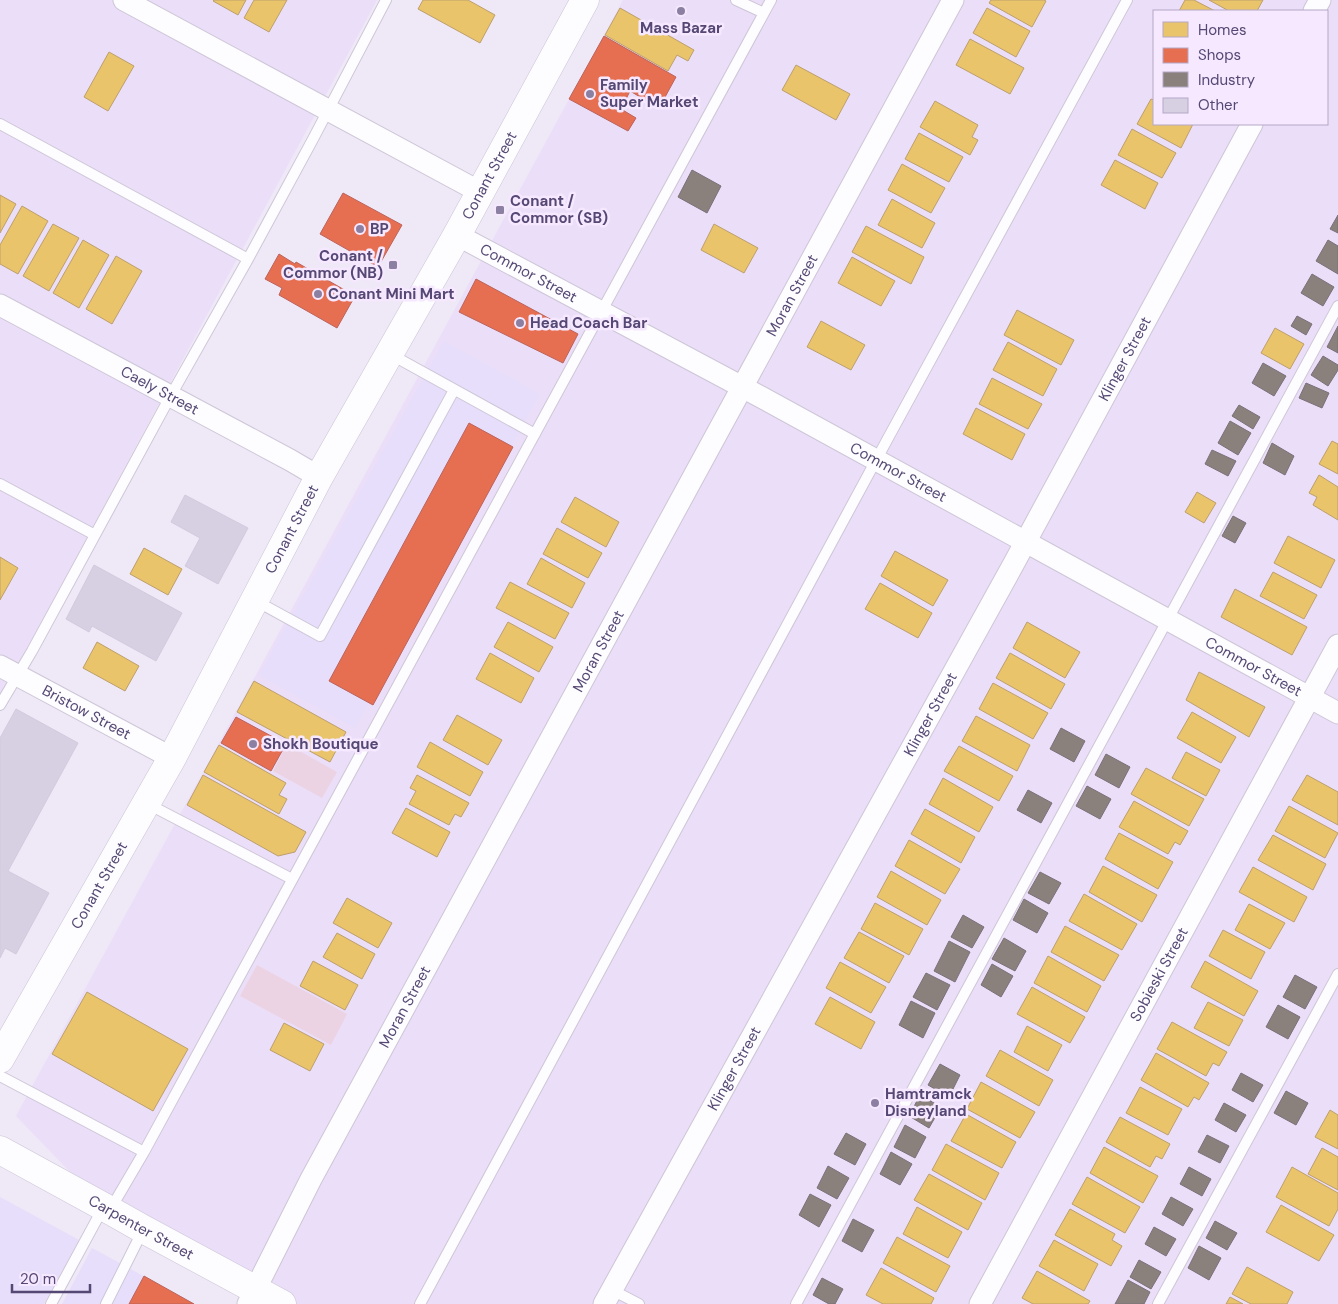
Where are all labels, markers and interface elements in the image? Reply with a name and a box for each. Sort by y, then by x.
marker: Mass Bazar [675,5,687,17]
legend [1153,10,1328,125]
place label: Mass Bazar [640,18,722,38]
text: Homes [1198,20,1247,40]
text: Shops [1198,45,1241,65]
text: Industry [1198,70,1256,90]
place label: Family Super Market [600,75,699,112]
marker: Family Super Market [584,88,596,100]
text: Other [1198,95,1239,115]
street label: Conant Street [457,128,522,223]
place label: Conant / Commor (SB) [510,191,608,228]
marker: Conant / Commor (SB) [494,204,506,216]
place label: BP [370,219,389,239]
marker: BP [354,223,366,235]
street label: Commor Street [476,239,581,307]
place label: Conant / Commor (NB) [283,246,384,283]
street label: Moran Street [762,251,823,340]
marker: Conant / Commor (NB) [387,259,399,271]
place label: Conant Mini Mart [328,284,455,304]
marker: Conant Mini Mart [312,288,324,300]
place label: Head Coach Bar [530,313,647,333]
street label: Klinger Street [1094,313,1156,405]
marker: Head Coach Bar [514,317,526,329]
street label: Caely Street [117,361,202,419]
street label: Commor Street [846,438,950,507]
street label: Conant Street [260,481,323,577]
street label: Moran Street [568,607,629,696]
street label: Commor Street [1202,632,1306,701]
street label: Klinger Street [899,669,962,760]
street label: Bristow Street [39,680,134,744]
place label: Shokh Boutique [263,734,379,754]
marker: Shokh Boutique [247,738,259,750]
street label: Conant Street [66,838,132,933]
street label: Sobieski Street [1125,924,1193,1025]
street label: Moran Street [374,962,435,1051]
street label: Klinger Street [703,1023,766,1114]
place label: Hamtramck Disneyland [885,1084,972,1121]
marker: Hamtramck Disneyland [869,1097,881,1109]
street label: Carpenter Street [85,1190,197,1265]
scale bar [12,1262,90,1294]
text: 20 m [20,1269,56,1289]

